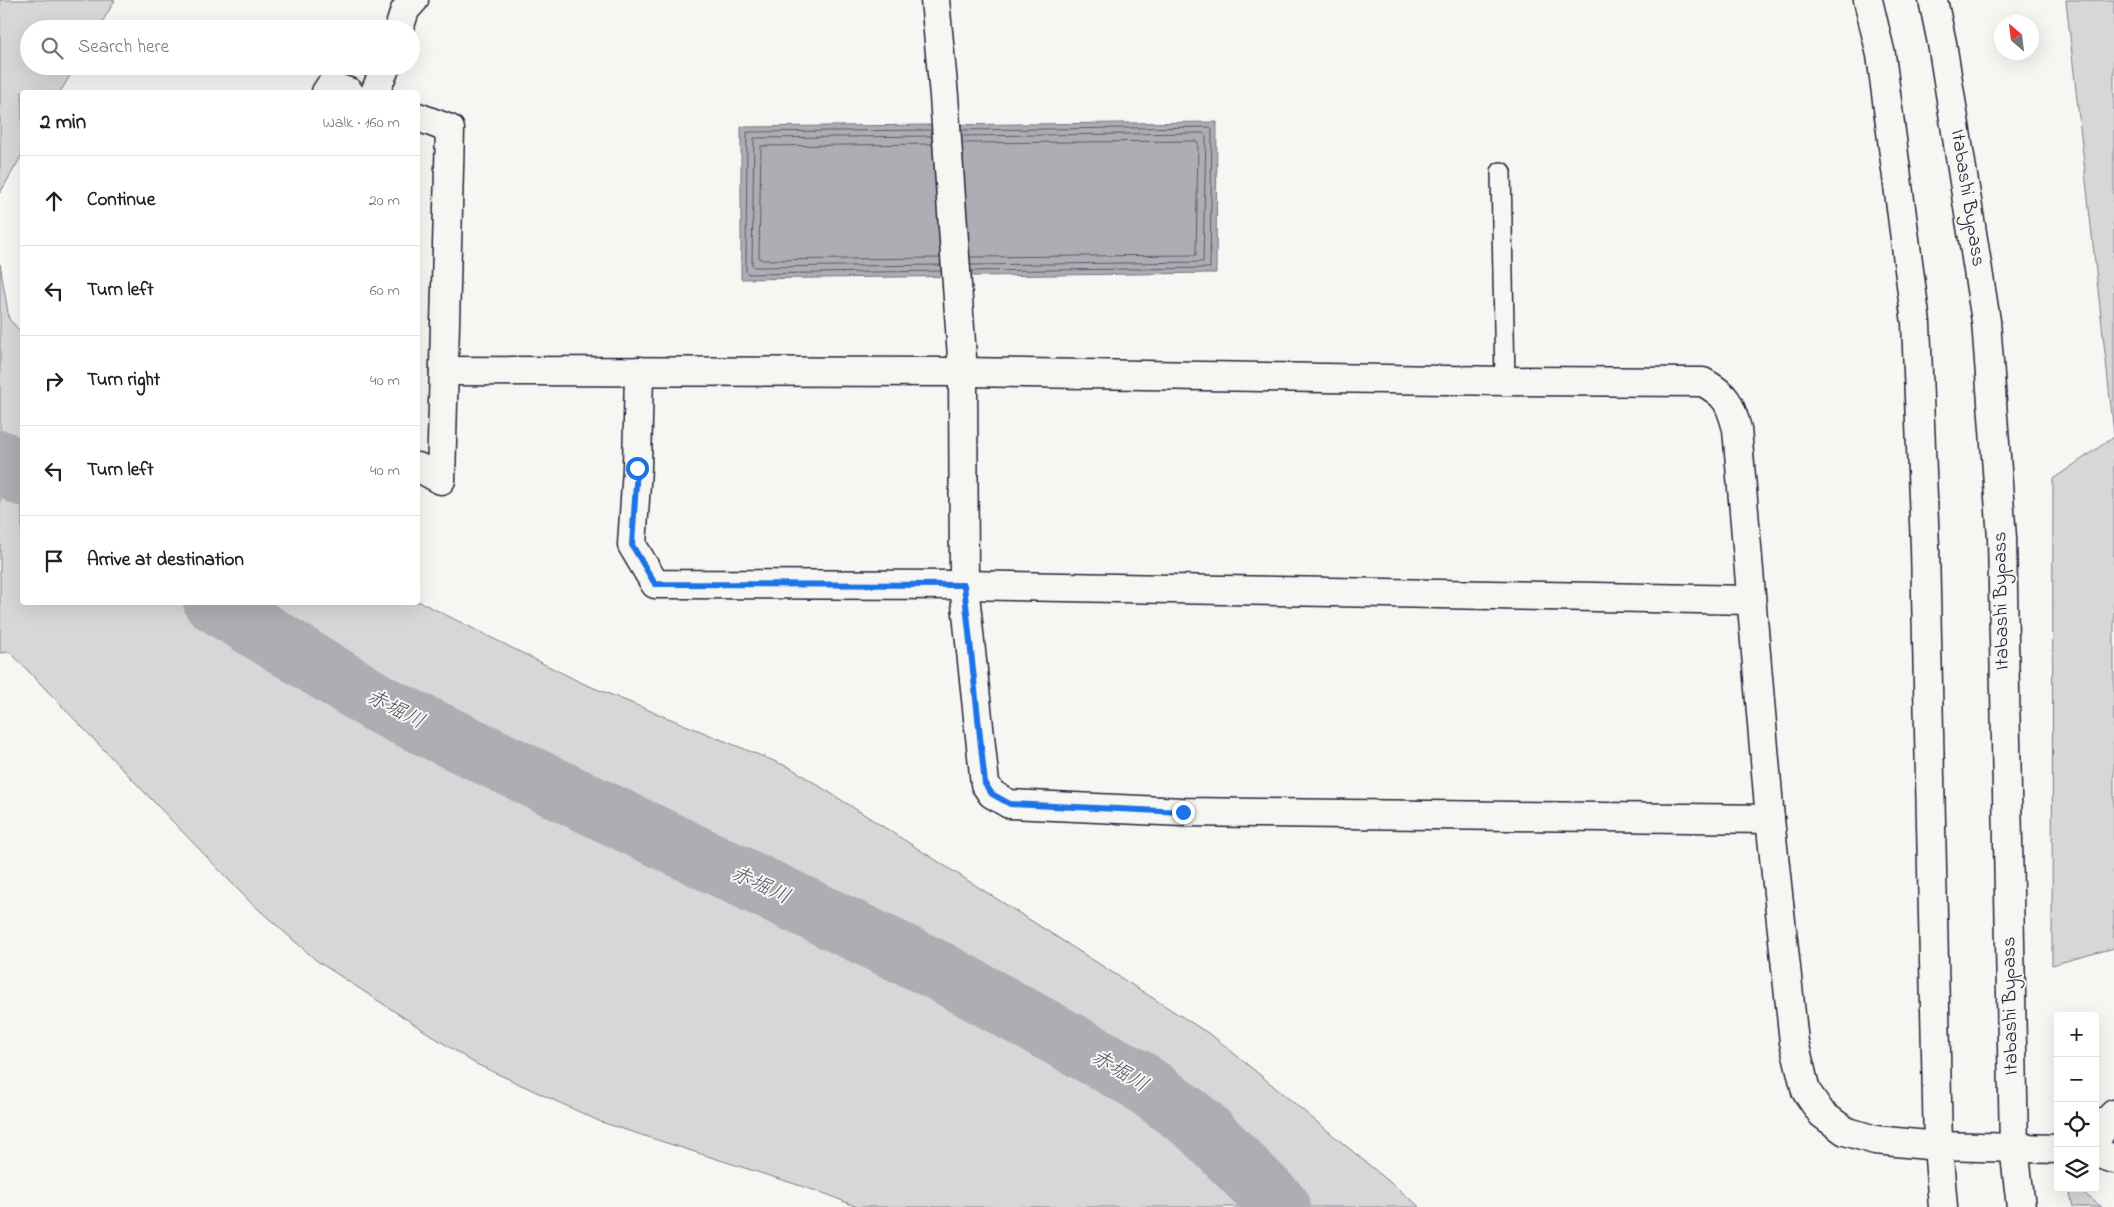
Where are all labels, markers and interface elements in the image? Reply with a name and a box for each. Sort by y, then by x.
north arrow [1994,15,2039,60]
search box [20,20,420,75]
icon: search [38,34,66,62]
text: Search here [78,34,169,61]
text: 2 min [40,108,86,138]
text: Walk · 160 m [322,111,400,135]
street label: Itabashi Bypass [1942,127,1992,269]
icon: ahead [40,187,68,215]
text: Continue [87,187,155,214]
text: 20 m [369,189,400,213]
icon: left [40,277,68,305]
text: Turn left [87,277,154,304]
text: 60 m [370,279,400,303]
icon: right [40,367,68,395]
text: Turn right [87,367,160,394]
text: 40 m [370,369,400,393]
icon: left [40,457,68,485]
text: Turn left [87,457,154,484]
route start [626,457,649,480]
text: 40 m [370,459,400,483]
street label: Itabashi Bypass [1986,532,2018,670]
icon: arrive [40,547,68,575]
text: Arrive at destination [87,547,244,574]
water label: 赤堀川 [360,682,430,738]
route end [1172,801,1195,824]
water label: 赤堀川 [725,859,795,913]
street label: Itabashi Bypass [1995,937,2027,1075]
map controls [2054,1012,2099,1192]
button: + [2054,1012,2099,1057]
water label: 赤堀川 [1084,1043,1154,1101]
button: − [2054,1057,2099,1102]
button: locate [2054,1102,2099,1147]
button: layers [2054,1147,2099,1192]

